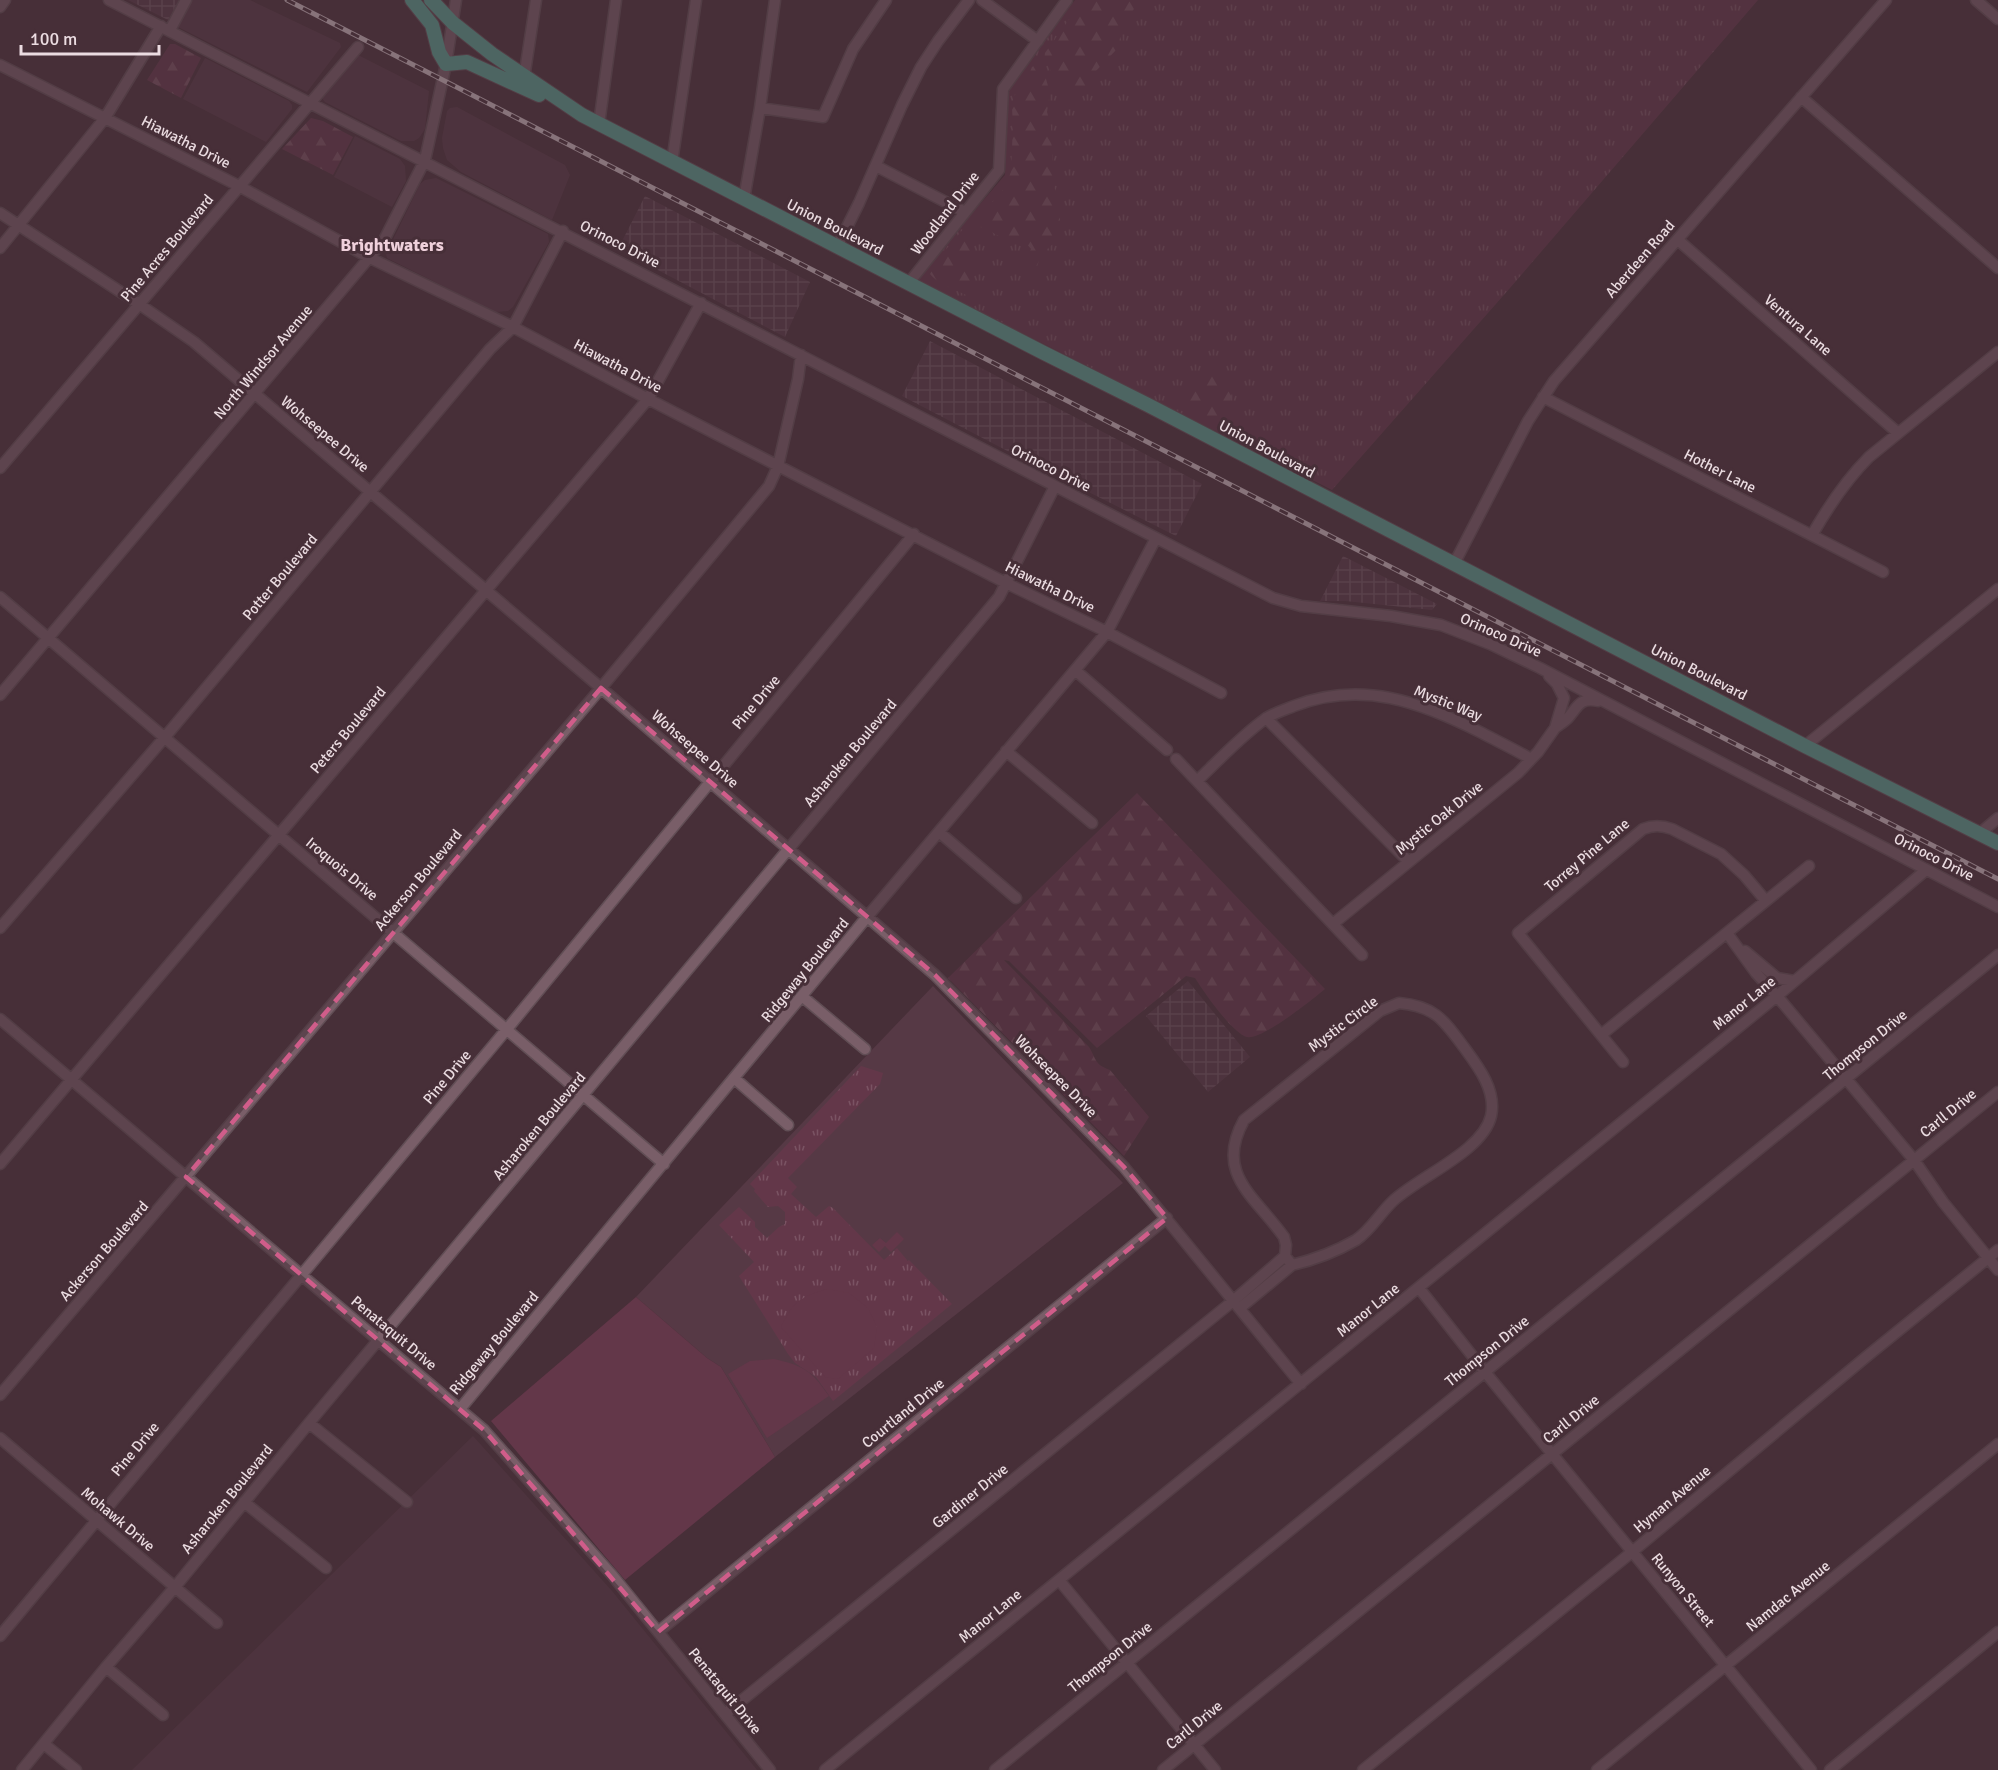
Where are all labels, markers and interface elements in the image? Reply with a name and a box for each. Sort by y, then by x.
scale bar [21,18,159,56]
text: 100 m [30,28,77,50]
street label: Hiawatha Drive [138,112,234,172]
street label: Woodland Drive [907,168,983,258]
street label: Pine Acres Boulevard [117,191,217,305]
street label: Union Boulevard [784,195,886,259]
street label: Orinoco Drive [577,216,663,272]
street label: Aberdeen Road [1602,217,1678,301]
district label: Brightwaters [340,234,444,256]
street label: Ventura Lane [1760,291,1836,359]
street label: North Windsor Avenue [210,301,316,423]
street label: Hiawatha Drive [571,335,665,397]
street label: Wohseepee Drive [277,392,373,476]
street label: Union Boulevard [1216,416,1318,482]
street label: Orinoco Drive [1008,440,1094,496]
street label: Hother Lane [1681,445,1759,497]
street label: Potter Boulevard [239,530,321,624]
street label: Hiawatha Drive [1002,558,1098,616]
street label: Orinoco Drive [1457,609,1545,661]
street label: Union Boulevard [1648,640,1750,704]
street label: Pine Drive [728,671,784,733]
street label: Mystic Way [1411,681,1485,725]
street label: Peters Boulevard [306,683,390,777]
street label: Asharoken Boulevard [800,695,900,811]
street label: Wohseepee Drive [648,706,742,792]
street label: Mystic Oak Drive [1392,777,1486,859]
street label: Torrey Pine Lane [1541,814,1633,896]
street label: Ackerson Boulevard [370,826,466,934]
street label: Orinoco Drive [1891,829,1977,885]
street label: Iroquois Drive [302,834,382,904]
street label: Ridgeway Boulevard [757,914,853,1026]
street label: Manor Lane [1709,972,1779,1034]
street label: Mystic Circle [1305,992,1381,1056]
street label: Thompson Drive [1819,1006,1911,1084]
street label: Wohseepee Drive [1011,1031,1101,1121]
street label: Pine Drive [419,1046,475,1108]
street label: Asharoken Boulevard [489,1068,589,1184]
street label: Carll Drive [1916,1085,1980,1141]
street label: Ackerson Boulevard [56,1197,152,1305]
street label: Manor Lane [1333,1279,1403,1341]
street label: Ridgeway Boulevard [446,1288,542,1398]
street label: Penataquit Drive [348,1292,440,1374]
street label: Thompson Drive [1441,1312,1533,1390]
street label: Courtland Drive [858,1374,948,1452]
street label: Carll Drive [1539,1391,1603,1447]
street label: Pine Drive [107,1418,163,1480]
street label: Asharoken Boulevard [177,1441,277,1557]
street label: Gardiner Drive [928,1460,1012,1532]
street label: Hyman Avenue [1630,1462,1714,1536]
street label: Mohawk Drive [77,1483,159,1555]
street label: Runyon Street [1648,1549,1718,1631]
street label: Namdac Avenue [1742,1557,1834,1635]
street label: Manor Lane [955,1585,1025,1647]
street label: Thompson Drive [1064,1618,1156,1696]
street label: Penataquit Drive [685,1644,765,1738]
street label: Carll Drive [1162,1697,1226,1753]

